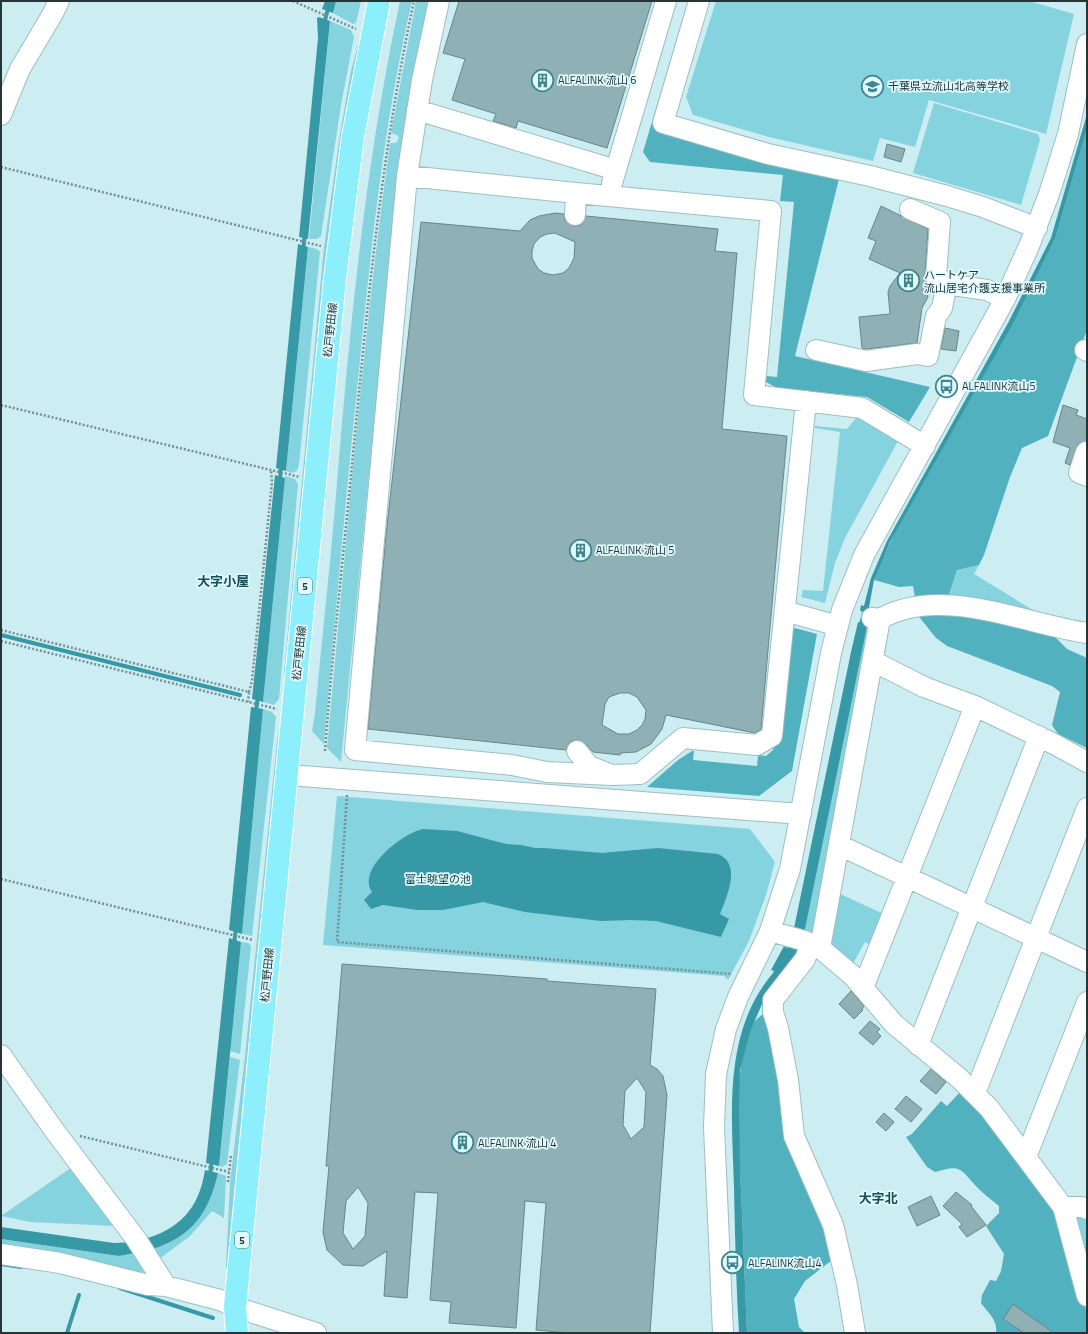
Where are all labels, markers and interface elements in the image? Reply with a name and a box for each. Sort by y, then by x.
building icon: ALFALINK 流山 6 [530,67,556,93]
place label: ALFALINK 流山 6 [558,72,636,88]
school or university icon: 千葉県立流山北高等学校 [859,73,885,99]
place label: 千葉県立流山北高等学校 [888,78,1009,94]
place label: ハートケア 流山居宅介護支援事業所 [924,267,1046,296]
building icon: ハートケア 流山居宅介護支援事業所 [895,268,921,294]
street label: 松戸野田線 [319,302,341,358]
bus stop icon: ALFALINK流山5 [934,373,960,399]
place label: ALFALINK流山5 [962,378,1036,394]
building icon: ALFALINK 流山 5 [568,537,594,563]
place label: ALFALINK 流山 5 [596,542,674,558]
district label: 大字小屋 [197,571,249,591]
road number: 5 [298,578,312,594]
street label: 松戸野田線 [288,625,310,681]
park label: 富士眺望の池 [405,871,471,887]
street label: 松戸野田線 [257,947,277,1003]
building icon: ALFALINK 流山 4 [450,1130,476,1156]
place label: ALFALINK 流山 4 [478,1135,556,1151]
district label: 大字北 [858,1188,898,1208]
road number: 5 [235,1232,249,1248]
bus stop icon: ALFALINK流山4 [720,1250,746,1276]
place label: ALFALINK流山4 [748,1255,822,1271]

